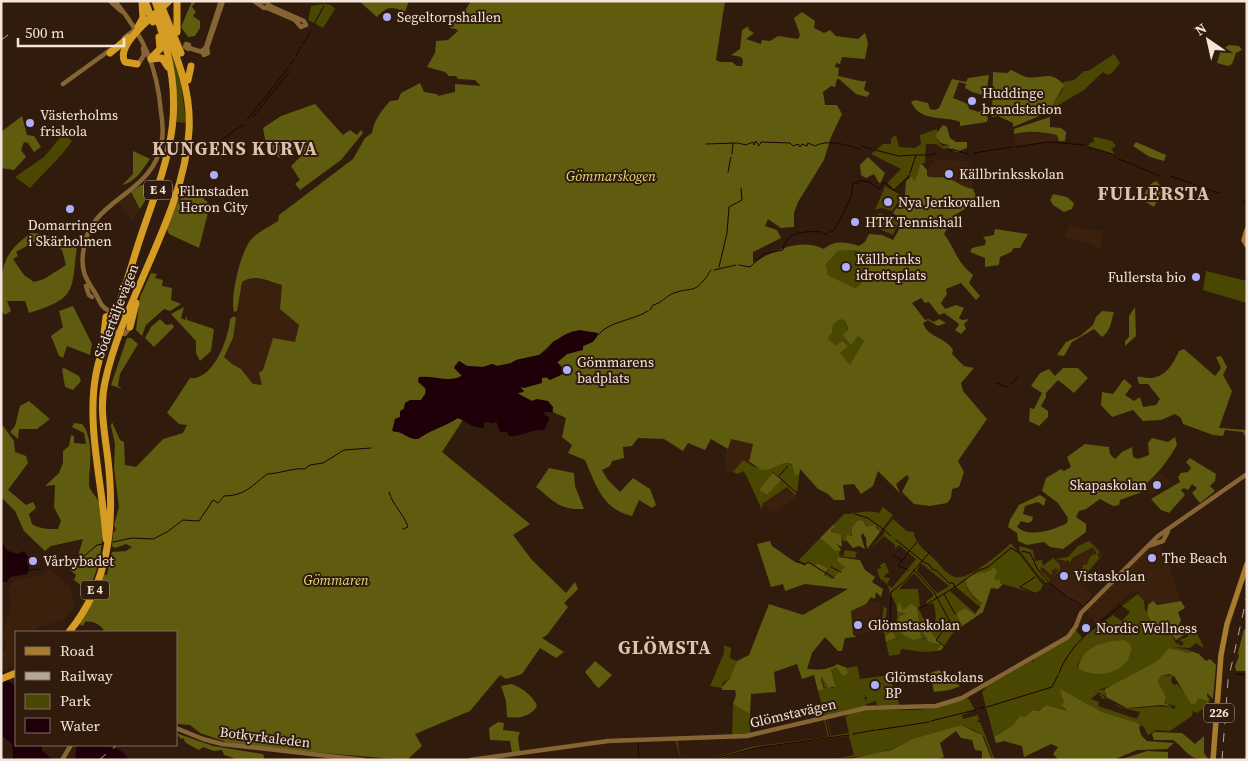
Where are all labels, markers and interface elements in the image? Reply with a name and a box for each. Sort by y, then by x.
place label: Segeltorpshallen [397,7,502,27]
marker: Segeltorpshallen [381,11,393,23]
scale bar [18,15,124,47]
north arrow [1183,15,1233,65]
text: N [1191,18,1211,40]
text: 500 m [25,22,65,43]
place label: Huddinge brandstation [982,83,1062,119]
marker: Huddinge brandstation [966,95,978,107]
place label: Västerholms friskola [40,105,118,141]
marker: Västerholms friskola [24,117,36,129]
district label: KUNGENS KURVA [152,135,318,161]
place label: Källbrinksskolan [959,164,1065,184]
park label: Gömmarskogen [566,166,656,186]
marker: Källbrinksskolan [943,168,955,180]
marker: Filmstaden Heron City [208,169,220,181]
road number: E 4 [144,180,172,200]
district label: FULLERSTA [1098,180,1210,206]
place label: Filmstaden Heron City [179,181,250,217]
place label: Nya Jerikovallen [898,192,1001,212]
marker: Nya Jerikovallen [882,196,894,208]
marker: Domarringen i Skärholmen [64,203,76,215]
place label: HTK Tennishall [865,212,962,232]
place label: Domarringen i Skärholmen [28,215,113,251]
marker: HTK Tennishall [849,216,861,228]
place label: Källbrinks idrottsplats [856,249,926,285]
street label: Södertäljevägen [89,261,143,361]
marker: Källbrinks idrottsplats [840,261,852,273]
place label: Fullersta bio [1108,267,1186,287]
marker: Fullersta bio [1190,271,1202,283]
place label: Gömmarens badplats [577,352,654,388]
marker: Gömmarens badplats [561,364,573,376]
place label: Skapaskolan [1070,475,1148,495]
marker: Skapaskolan [1151,479,1163,491]
place label: The Beach [1162,548,1227,568]
place label: Vårbybadet [43,551,114,571]
marker: The Beach [1146,552,1158,564]
marker: Vårbybadet [27,555,39,567]
place label: Vistaskolan [1074,566,1146,586]
park label: Gömmaren [303,570,369,590]
marker: Vistaskolan [1058,570,1070,582]
road number: E 4 [81,580,109,600]
place label: Glömstaskolan [868,615,961,635]
place label: Nordic Wellness [1096,618,1197,638]
marker: Glömstaskolan [852,619,864,631]
marker: Nordic Wellness [1080,622,1092,634]
legend [15,631,178,746]
district label: GLÖMSTA [618,634,712,660]
text: Road [60,640,94,661]
text: Railway [60,665,113,686]
place label: Glömstaskolans BP [885,667,983,703]
marker: Glömstaskolans BP [869,679,881,691]
text: Park [60,690,92,711]
street label: Glömstavägen [748,693,839,733]
road number: 226 [1204,704,1234,722]
text: Water [60,715,101,736]
street label: Botkyrkaleden [219,722,312,753]

